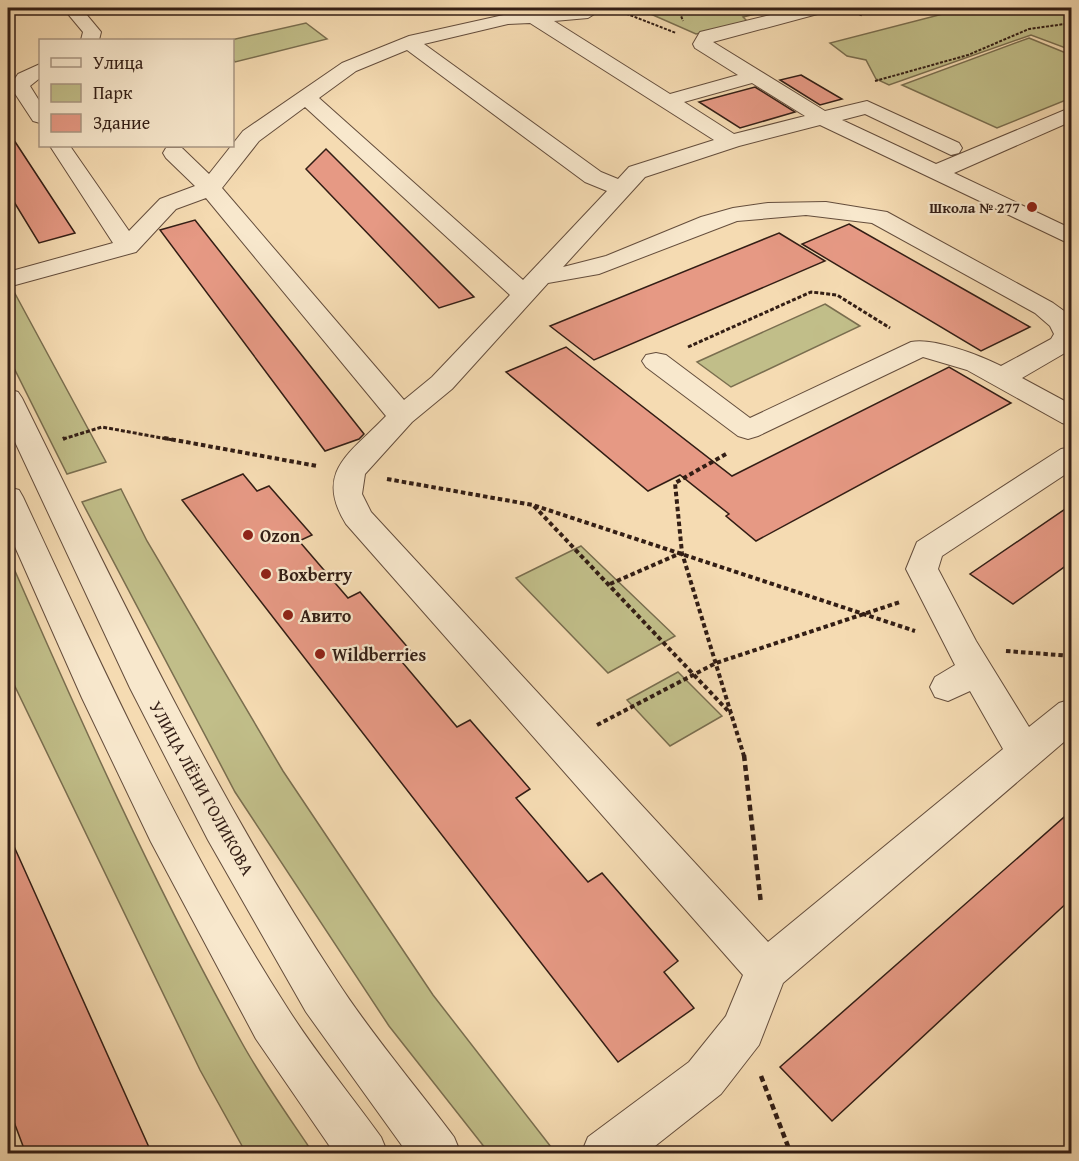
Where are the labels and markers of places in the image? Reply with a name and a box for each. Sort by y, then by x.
place label: Школа № 277 [929,197,1020,218]
marker: Школа № 277 [1025,200,1039,214]
place label: Ozon [260,522,300,549]
marker: Ozon [241,528,255,542]
place label: Boxberry [278,561,353,588]
marker: Boxberry [259,567,273,581]
place label: Авито [300,602,352,629]
marker: Авито [281,608,295,622]
place label: Wildberries [332,641,426,668]
marker: Wildberries [313,647,327,661]

